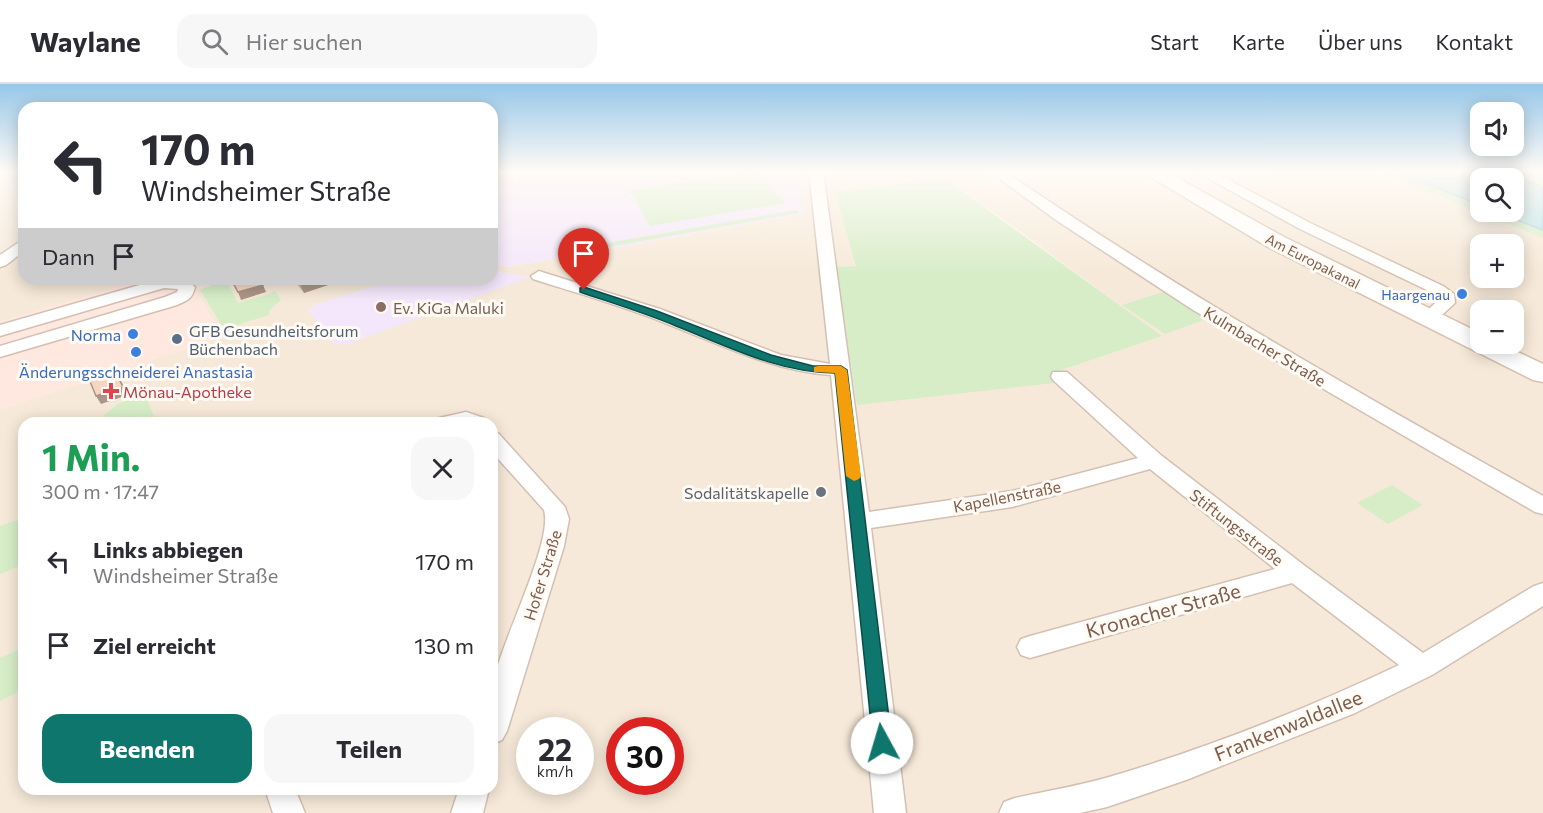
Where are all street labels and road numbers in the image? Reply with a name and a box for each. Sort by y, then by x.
street label: Am Europakanal [1263,230,1363,292]
street label: Kulmbacher Straße [1201,302,1329,390]
street label: Kapellenstraße [952,476,1062,516]
street label: Stiftungsstraße [1186,485,1288,569]
street label: Hofer Straße [519,527,565,623]
street label: Kronacher Straße [1083,578,1243,642]
street label: Frankenwaldallee [1210,684,1366,766]

